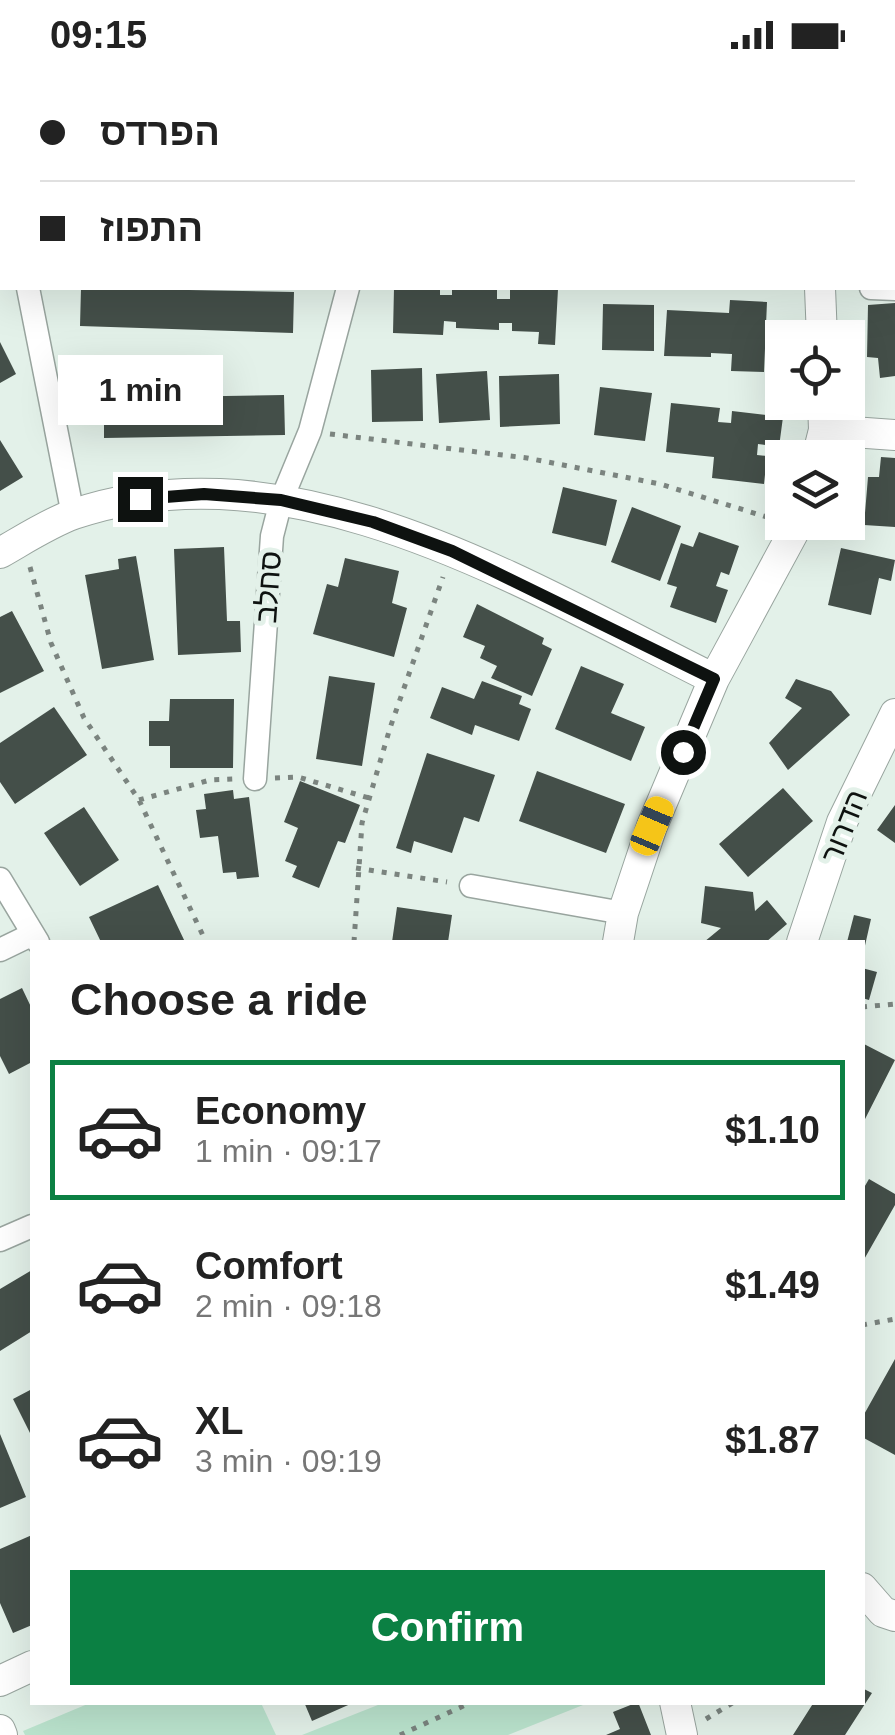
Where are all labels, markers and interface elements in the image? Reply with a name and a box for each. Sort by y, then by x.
text: 09:15 [50,14,147,56]
text: הפרדס [100,111,220,153]
text: התפוז [100,207,203,249]
map controls [765,320,865,540]
button: locate [765,320,865,420]
callout: 1 min [58,354,222,424]
text: 1 min [99,372,182,408]
button: layers [765,440,865,540]
route end [118,477,163,522]
street label: סחלב [249,550,287,624]
route start [661,730,706,775]
street label: הדרור [815,785,873,867]
car [626,793,678,859]
text: Choose a ride [70,974,368,1025]
icon: car [75,1085,165,1175]
text: Economy [195,1090,366,1132]
text: $1.10 [725,1109,820,1151]
text: 1 min · 09:17 [195,1133,382,1169]
icon: car [75,1240,165,1330]
text: Comfort [195,1245,343,1287]
text: $1.49 [725,1264,820,1306]
text: 2 min · 09:18 [195,1288,382,1324]
icon: car [75,1395,165,1485]
text: XL [195,1400,244,1442]
text: $1.87 [725,1419,820,1461]
text: 3 min · 09:19 [195,1443,382,1479]
button: Confirm [70,1570,825,1685]

